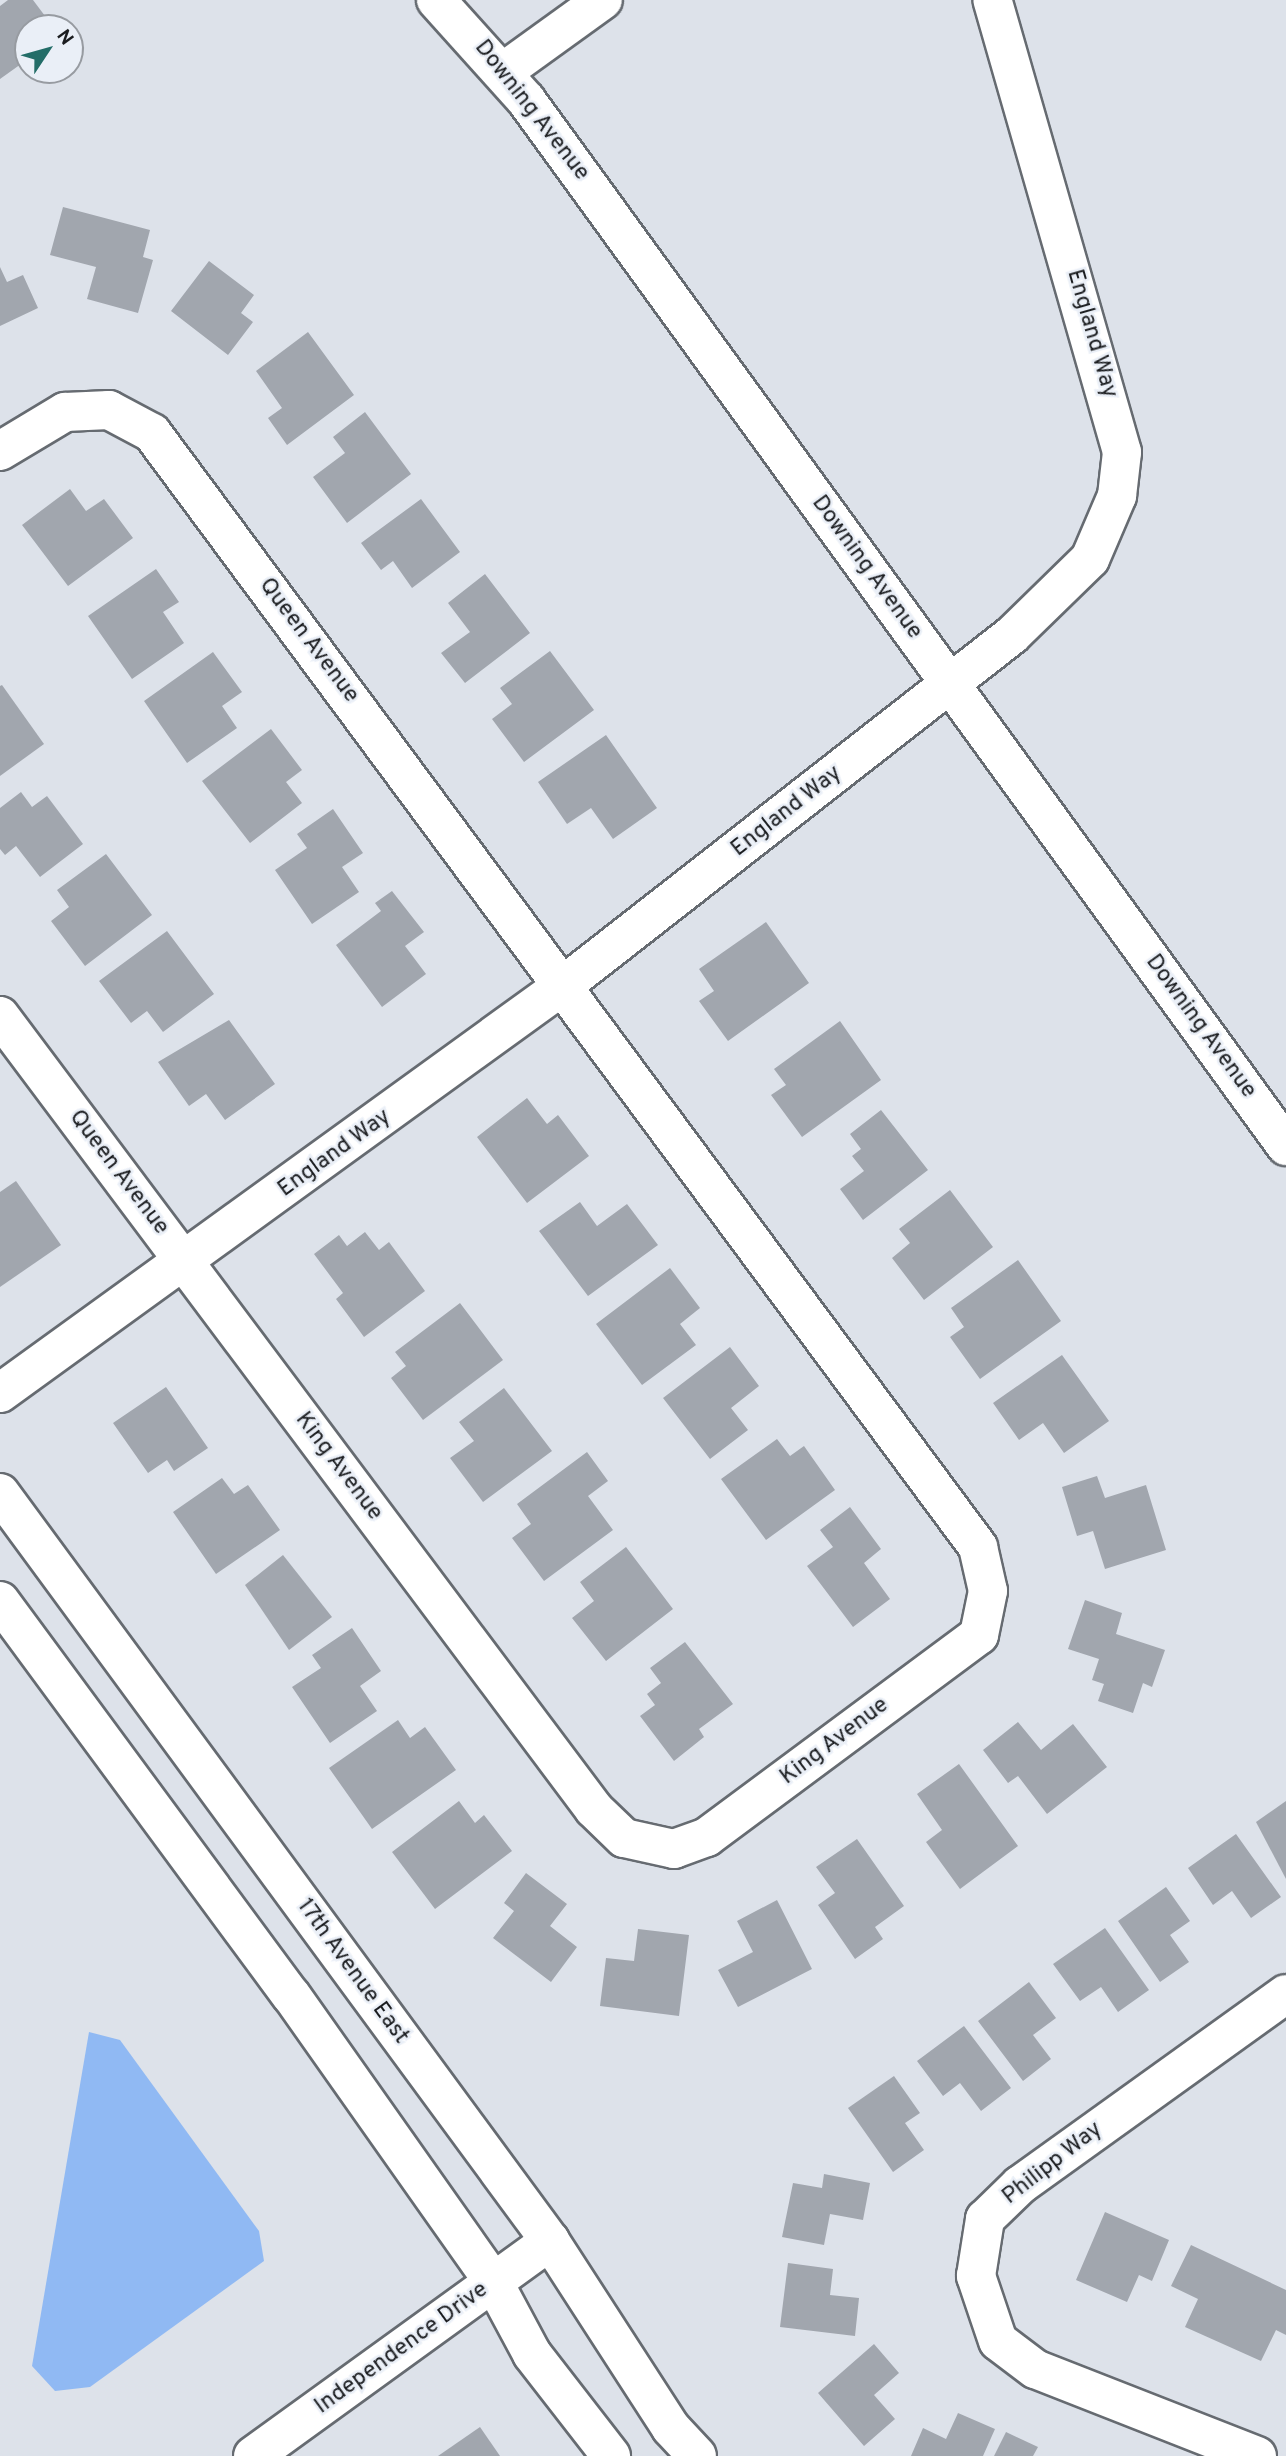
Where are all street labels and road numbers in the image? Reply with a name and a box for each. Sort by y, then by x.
street label: Downing Avenue [467,35,595,187]
street label: England Way [1059,266,1123,402]
street label: Downing Avenue [804,490,928,646]
street label: Queen Avenue [252,573,364,709]
street label: England Way [726,760,848,864]
street label: Downing Avenue [1138,949,1262,1105]
street label: England Way [273,1104,397,1204]
street label: Queen Avenue [62,1105,174,1241]
street label: King Avenue [288,1407,388,1527]
street label: King Avenue [775,1692,895,1792]
street label: 17th Avenue East [290,1894,414,2050]
street label: Philipp Way [997,2116,1109,2212]
street label: Independence Drive [310,2277,494,2421]

